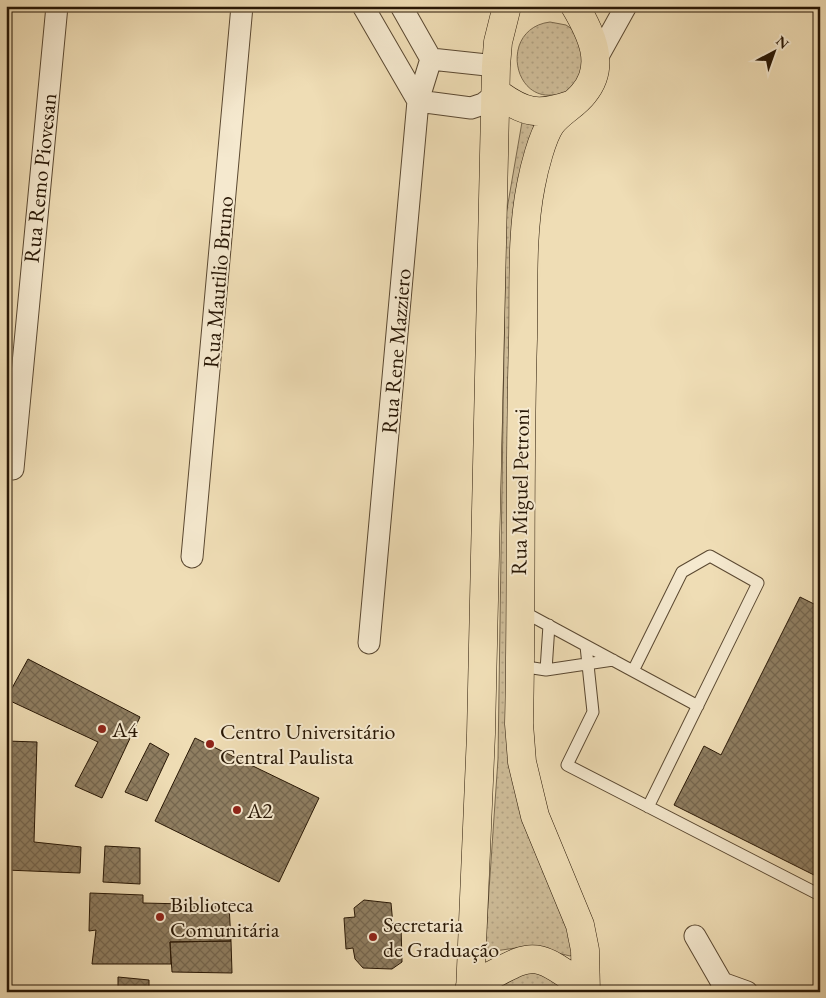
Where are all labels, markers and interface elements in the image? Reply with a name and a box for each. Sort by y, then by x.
north arrow [748,28,798,78]
text: N [772,32,793,53]
street label: Rua Remo Piovesan [17,91,63,264]
street label: Rua Mautilio Bruno [196,195,240,369]
street label: Rua Rene Mazziero [374,267,418,435]
street label: Rua Miguel Petroni [504,408,536,576]
place label: A4 [111,715,138,744]
place label: Centro Universitário Central Paulista [220,717,396,771]
marker: A4 [96,723,108,735]
marker: Centro Universitário Central Paulista [204,738,216,750]
place label: A2 [246,796,273,825]
marker: A2 [231,804,243,816]
place label: Biblioteca Comunitária [170,890,280,944]
place label: Secretaria de Graduação [383,910,499,964]
marker: Biblioteca Comunitária [154,911,166,923]
marker: Secretaria de Graduação [367,931,379,943]

